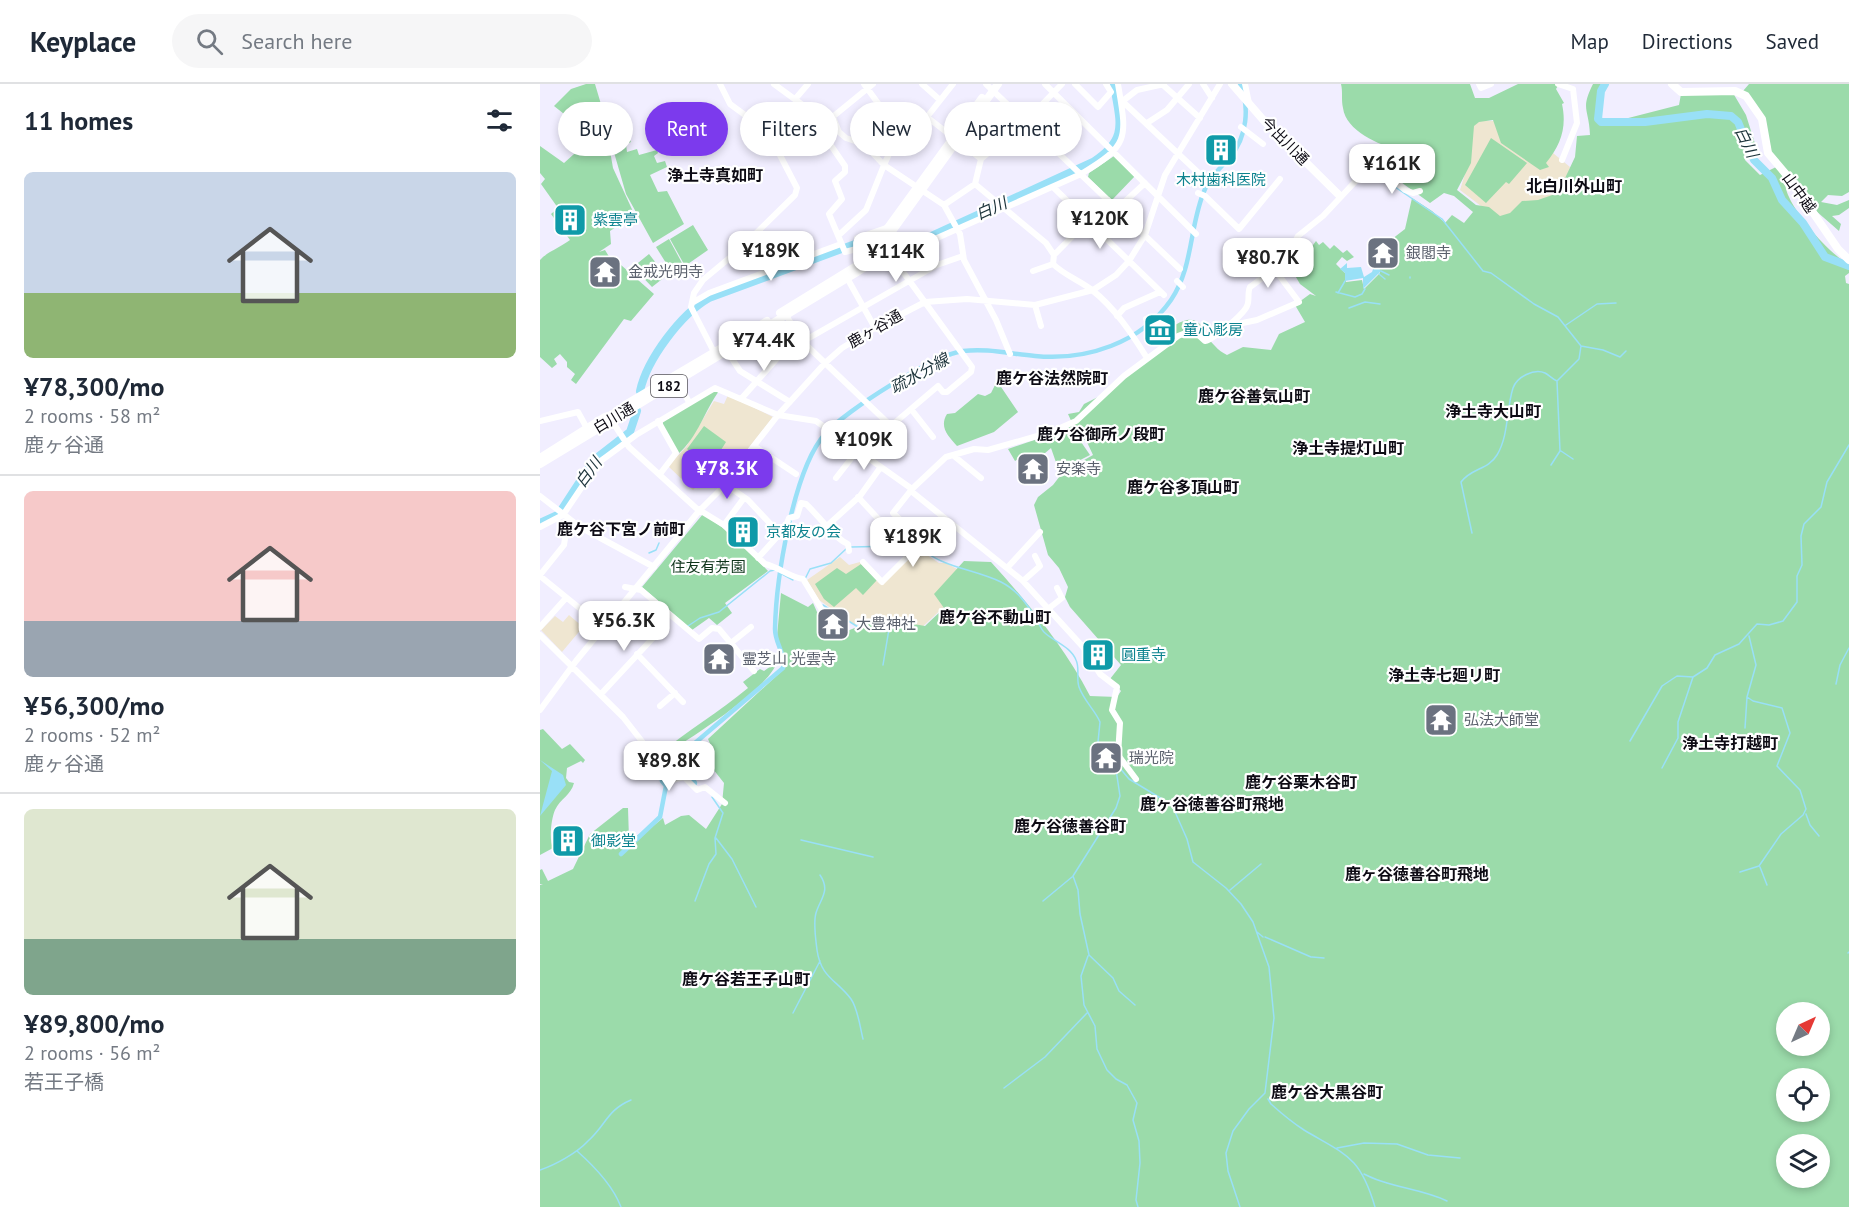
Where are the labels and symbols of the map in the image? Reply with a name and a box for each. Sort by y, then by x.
street label: 今出川通 [1257,113,1313,169]
water label: 白川 [1731,123,1764,163]
building icon: 木村歯科医院 [1203,132,1239,168]
pin: ¥161K [1350,144,1434,195]
district label: 浄土寺真如町 [667,165,763,185]
street label: 山中越 [1778,169,1820,216]
place label: 木村歯科医院 [1176,170,1266,189]
district label: 北白川外山町 [1526,176,1622,196]
water label: 白川 [972,192,1012,224]
pin: ¥120K [1058,199,1142,250]
building icon: 紫雲亭 [552,202,588,238]
place label: 紫雲亭 [593,210,638,229]
pin: ¥189K [729,231,813,282]
pin: ¥114K [854,232,938,283]
temple icon: 銀閣寺 [1365,235,1401,271]
pin: ¥80.7K [1219,238,1317,289]
place label: 銀閣寺 [1406,243,1451,262]
temple icon: 金戒光明寺 [587,254,623,290]
place label: 金戒光明寺 [628,262,703,281]
street label: 鹿ヶ谷通 [844,305,905,352]
museum icon: 童心彫房 [1142,312,1178,348]
place label: 童心彫房 [1183,320,1243,339]
pin: ¥74.4K [715,321,813,372]
water label: 疏水分線 [886,348,954,397]
district label: 鹿ケ谷法然院町 [996,368,1108,388]
road number: 182 [651,375,687,397]
district label: 鹿ケ谷善気山町 [1198,386,1310,406]
street label: 白川通 [590,398,638,437]
district label: 浄土寺大山町 [1445,401,1541,421]
pin: ¥109K [822,420,906,471]
district label: 鹿ケ谷御所ノ段町 [1037,424,1165,444]
district label: 浄土寺提灯山町 [1292,438,1404,458]
pin: ¥78.3K [678,449,776,500]
temple icon: 安楽寺 [1015,451,1051,487]
water label: 白川 [570,452,607,491]
place label: 安楽寺 [1056,459,1101,478]
district label: 鹿ケ谷多頂山町 [1127,477,1239,497]
building icon: 京都友の会 [725,514,761,550]
pin: ¥189K [871,517,955,568]
district label: 鹿ケ谷下宮ノ前町 [557,519,685,539]
place label: 京都友の会 [766,522,841,541]
park label: 住友有芳園 [670,557,746,576]
pin: ¥56.3K [575,601,673,652]
temple icon: 大豊神社 [815,606,851,642]
district label: 鹿ケ谷不動山町 [939,607,1051,627]
place label: 大豊神社 [856,614,916,633]
building icon: 圓重寺 [1080,637,1116,673]
temple icon: 霊芝山 光雲寺 [701,641,737,677]
place label: 圓重寺 [1121,645,1166,664]
place label: 霊芝山 光雲寺 [742,649,836,668]
district label: 浄土寺七廻リ町 [1388,665,1500,685]
temple icon: 弘法大師堂 [1423,702,1459,738]
place label: 弘法大師堂 [1464,710,1539,729]
district label: 浄土寺打越町 [1682,733,1778,753]
temple icon: 瑞光院 [1088,740,1124,776]
pin: ¥89.8K [620,741,718,792]
place label: 瑞光院 [1129,748,1174,767]
district label: 鹿ケ谷栗木谷町 [1245,772,1357,792]
district label: 鹿ヶ谷徳善谷町飛地 [1140,794,1284,814]
district label: 鹿ケ谷徳善谷町 [1014,816,1126,836]
building icon: 御影堂 [550,823,586,859]
place label: 御影堂 [591,831,636,850]
district label: 鹿ヶ谷徳善谷町飛地 [1345,864,1489,884]
district label: 鹿ケ谷若王子山町 [682,969,810,989]
north arrow [1776,1002,1830,1056]
district label: 鹿ケ谷大黒谷町 [1271,1082,1383,1102]

